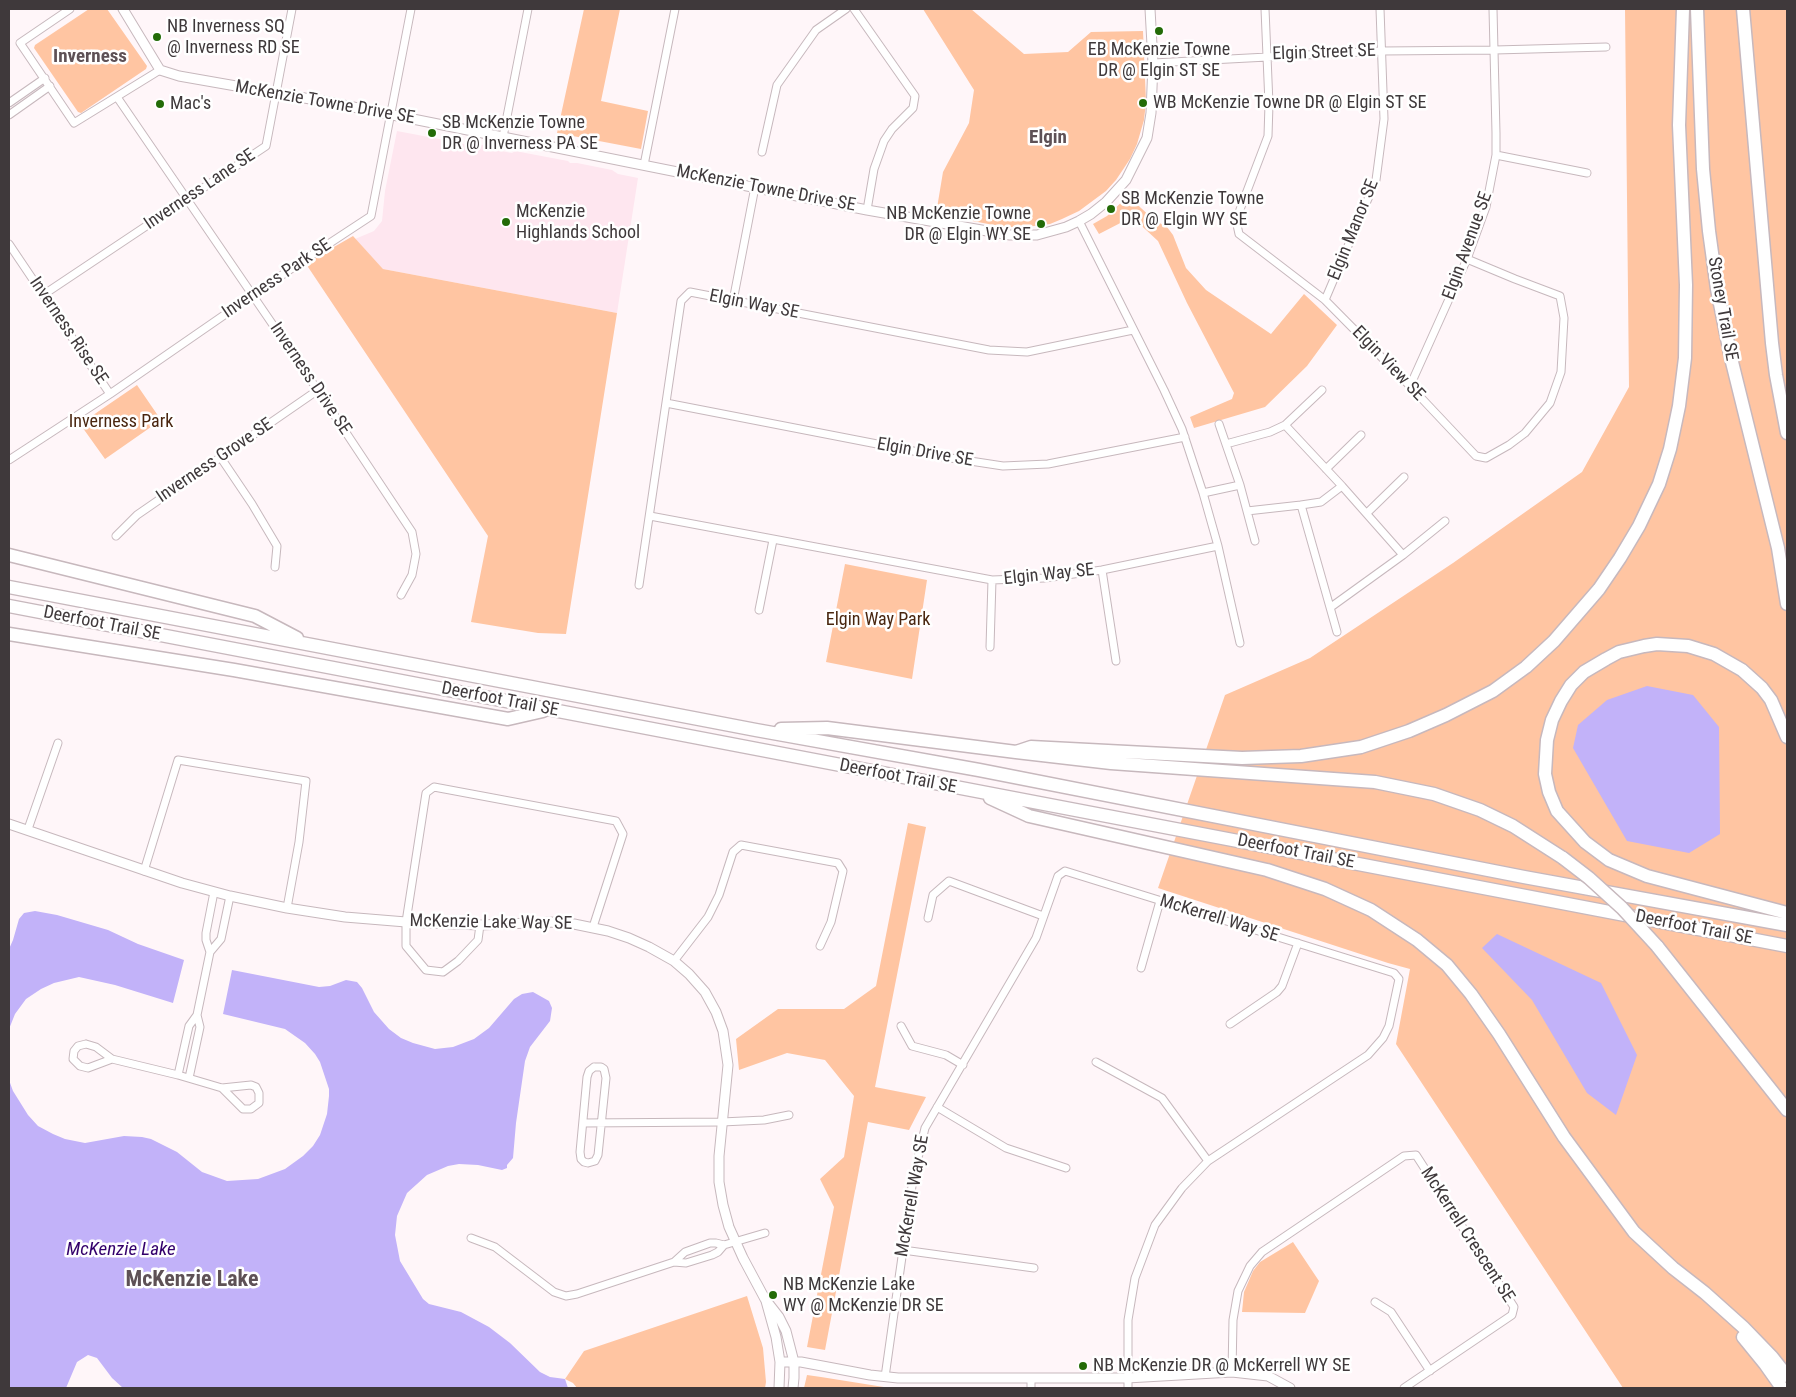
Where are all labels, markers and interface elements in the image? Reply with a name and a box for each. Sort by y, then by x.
place label: NB Inverness SQ @ Inverness RD SE [167,16,300,58]
marker: EB McKenzie Towne DR @ Elgin ST SE [1153,25,1165,37]
marker: NB Inverness SQ @ Inverness RD SE [151,31,163,43]
place label: EB McKenzie Towne DR @ Elgin ST SE [1088,39,1230,82]
street label: Elgin Street SE [1272,40,1376,66]
district label: Inverness [53,46,127,68]
street label: McKenzie Towne Drive SE [233,77,417,129]
place label: WB McKenzie Towne DR @ Elgin ST SE [1153,92,1426,114]
place label: Mac's [170,93,211,115]
marker: WB McKenzie Towne DR @ Elgin ST SE [1137,97,1149,109]
marker: Mac's [154,98,166,110]
place label: SB McKenzie Towne DR @ Inverness PA SE [442,112,598,154]
marker: SB McKenzie Towne DR @ Inverness PA SE [426,127,438,139]
district label: Elgin [1029,127,1067,149]
street label: Inverness Lane SE [140,145,260,235]
street label: McKenzie Towne Drive SE [675,161,857,217]
street label: Elgin Manor SE [1324,176,1384,284]
place label: SB McKenzie Towne DR @ Elgin WY SE [1121,188,1264,230]
street label: Elgin Avenue SE [1438,189,1498,303]
place label: McKenzie Highlands School [516,201,640,243]
place label: NB McKenzie Towne DR @ Elgin WY SE [886,203,1031,245]
marker: SB McKenzie Towne DR @ Elgin WY SE [1105,203,1117,215]
marker: McKenzie Highlands School [500,216,512,228]
marker: NB McKenzie Towne DR @ Elgin WY SE [1035,218,1047,230]
street label: Inverness Park SE [218,235,336,323]
street label: Stoney Trail SE [1702,255,1742,363]
street label: Inverness Rise SE [24,273,112,389]
street label: Elgin Way SE [707,286,801,324]
street label: Inverness Drive SE [264,319,356,439]
street label: Elgin View SE [1347,322,1429,406]
park label: Inverness Park [69,411,173,433]
street label: Inverness Grove SE [153,414,277,508]
street label: Elgin Drive SE [875,434,975,472]
street label: Elgin Way SE [1003,560,1095,590]
street label: Deerfoot Trail SE [41,602,163,646]
park label: Elgin Way Park [826,609,930,631]
street label: Deerfoot Trail SE [439,678,561,722]
street label: Deerfoot Trail SE [837,755,959,799]
street label: Deerfoot Trail SE [1235,830,1357,874]
street label: McKerrell Way SE [1157,891,1281,947]
street label: Deerfoot Trail SE [1633,906,1755,950]
street label: McKenzie Lake Way SE [409,911,573,935]
street label: McKerrell Way SE [892,1133,934,1259]
street label: McKerrell Crescent SE [1415,1163,1519,1307]
water label: McKenzie Lake [66,1239,176,1261]
district label: McKenzie Lake [126,1267,258,1293]
place label: NB McKenzie Lake WY @ McKenzie DR SE [783,1274,944,1316]
marker: NB McKenzie Lake WY @ McKenzie DR SE [767,1289,779,1301]
place label: NB McKenzie DR @ McKerrell WY SE [1093,1355,1350,1377]
marker: NB McKenzie DR @ McKerrell WY SE [1077,1360,1089,1372]

